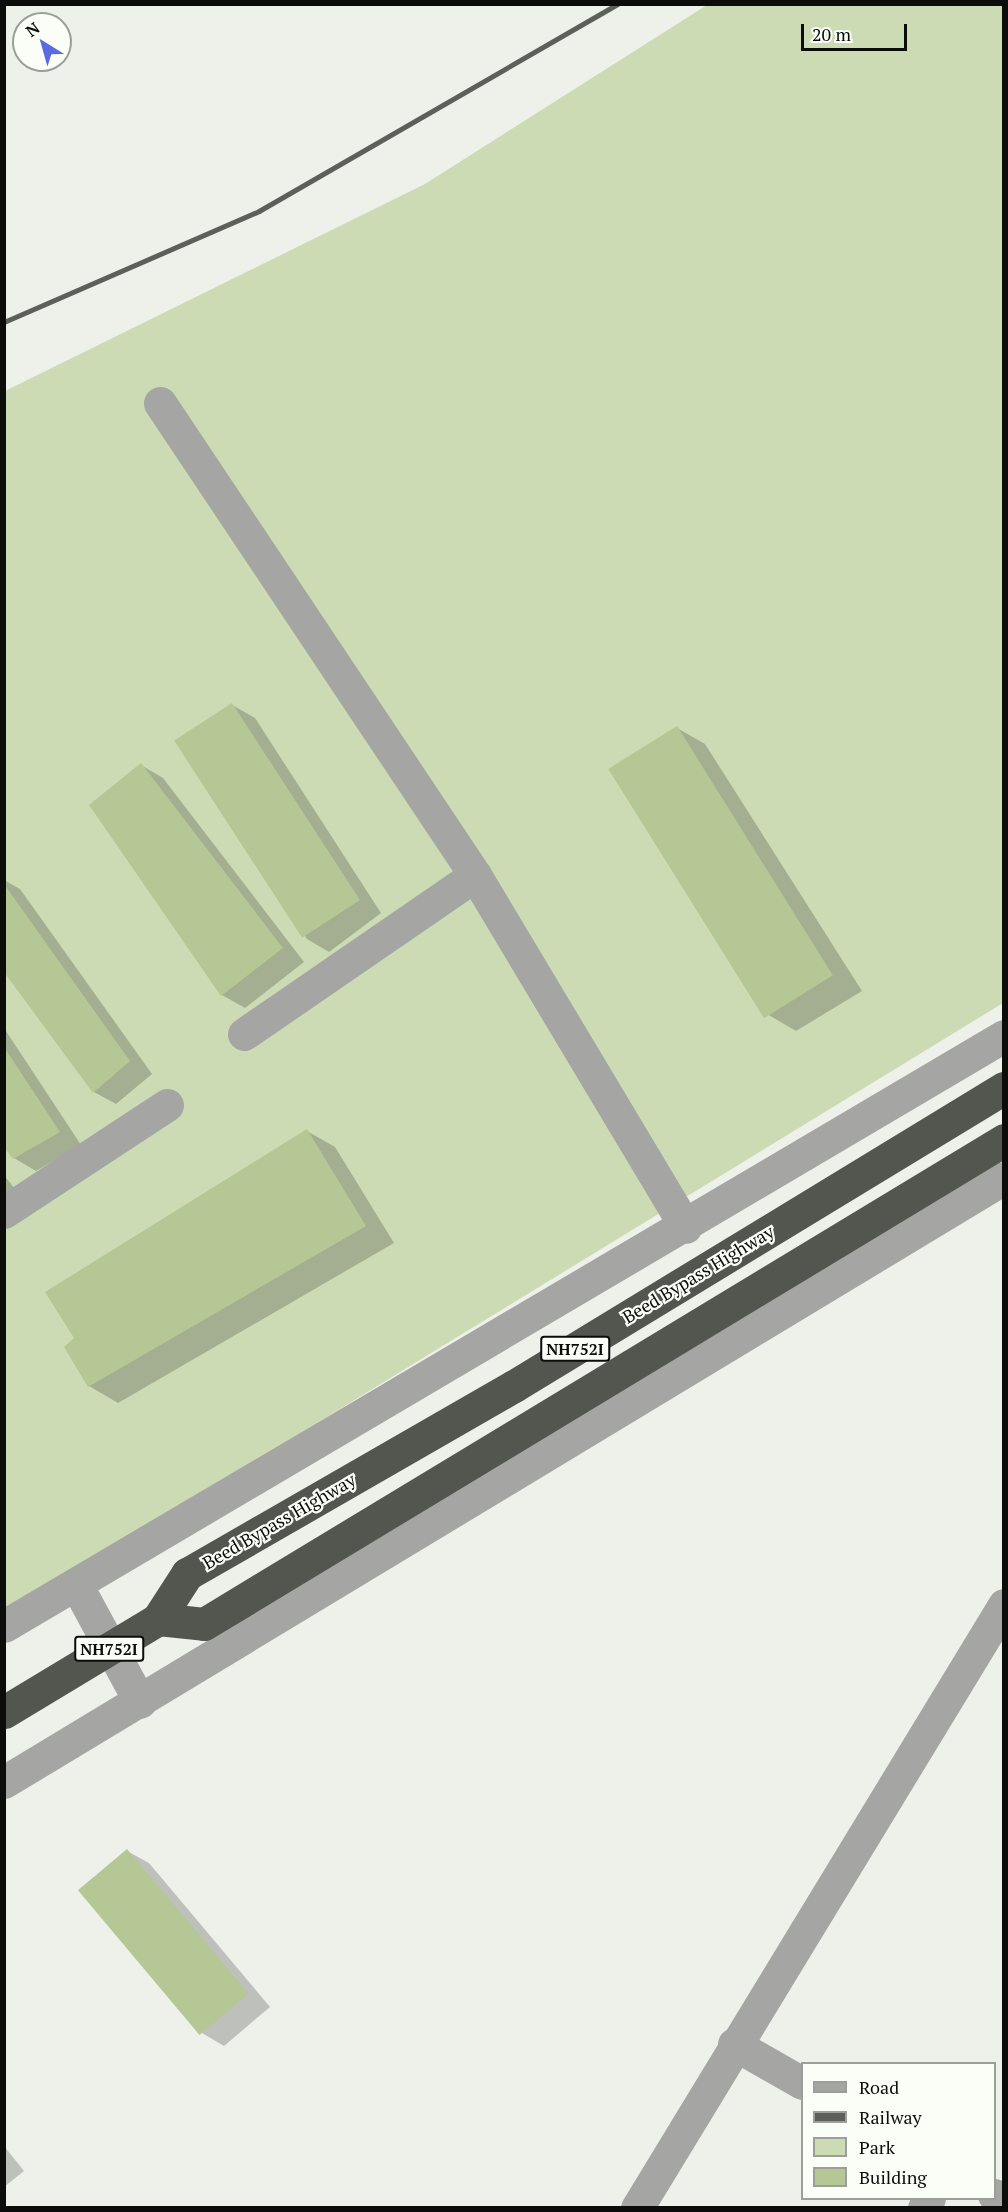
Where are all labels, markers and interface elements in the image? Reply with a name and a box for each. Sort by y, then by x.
north arrow [12,12,72,72]
scale bar [804,12,910,50]
text: N [21,17,44,42]
text: 20 m [812,22,851,46]
street label: Beed Bypass Highway [618,1220,778,1328]
road number: NH752I [539,1336,611,1362]
street label: Beed Bypass Highway [199,1468,359,1574]
road number: NH752I [73,1636,145,1662]
legend [801,2062,996,2200]
text: Road [859,2075,899,2099]
text: Railway [859,2105,922,2129]
text: Park [859,2135,895,2159]
text: Building [859,2165,927,2189]

